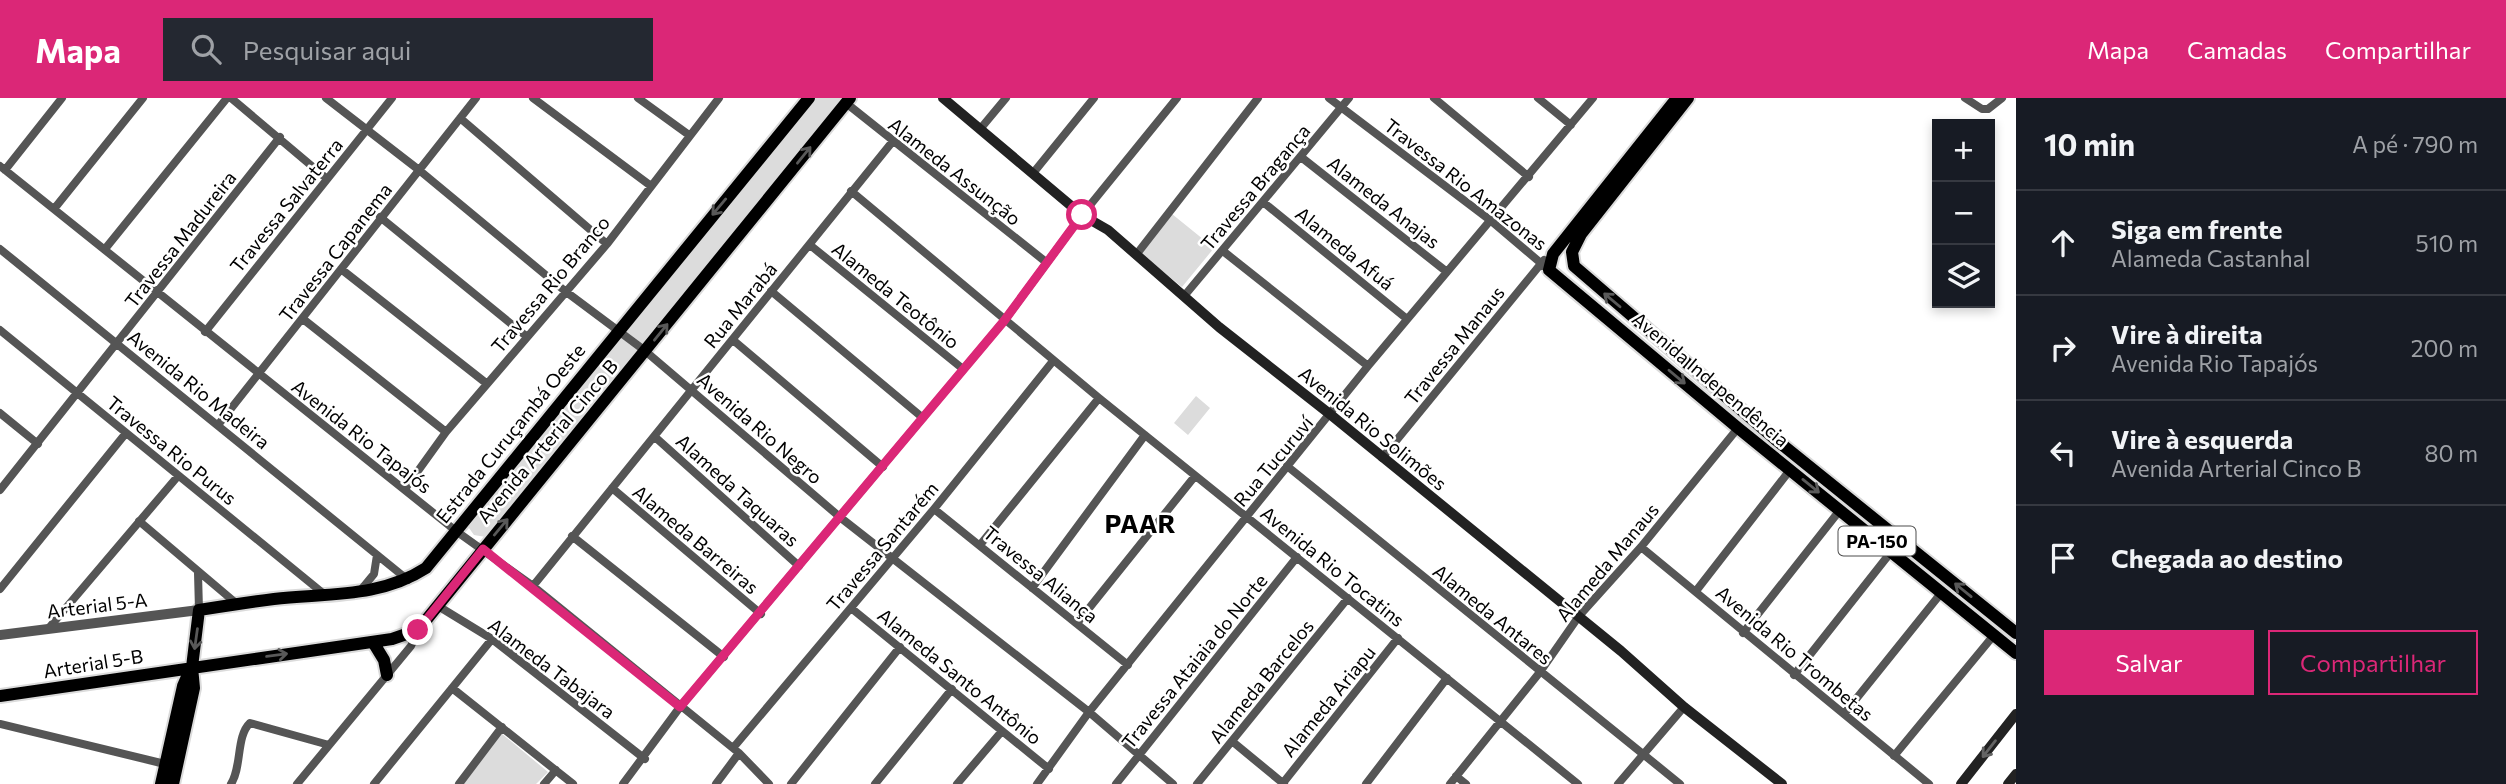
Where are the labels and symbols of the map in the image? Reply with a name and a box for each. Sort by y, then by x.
street label: Alameda Assunção [884,112,1026,230]
street label: Travessa Rio Amazonas [1380,113,1552,255]
street label: Travessa Bragança [1195,119,1315,255]
street label: Travessa Salvaterra [225,133,347,277]
one-way arrow [796,147,812,165]
street label: Alameda Anajas [1323,151,1445,253]
street label: Travessa Madureira [120,166,240,312]
street label: Travessa Capanema [274,178,396,326]
one-way arrow [711,198,726,216]
route start [1066,199,1097,230]
street label: Alameda Afuá [1291,201,1399,295]
street label: Travessa Rio Branco [486,211,614,357]
street label: Alameda Teotônio [828,237,964,353]
street label: Rua Marabá [699,258,781,352]
street label: Travessa Manaus [1399,281,1509,409]
one-way arrow [1603,292,1621,308]
street label: Avenida Independência [1628,307,1794,451]
one-way arrow [654,324,669,342]
street label: Avenida Rio Madeira [123,325,275,453]
street label: Estrada Curuçambá Oeste [431,339,589,527]
street label: Avenida Arterial Cinco B [472,354,622,528]
street label: Avenida Rio Solimões [1294,361,1452,495]
street label: Avenida Rio Negro [693,367,827,489]
one-way arrow [1667,369,1685,384]
street label: Avenida Rio Tapajós [288,374,436,498]
street label: Travessa Rio Purus [103,391,241,509]
street label: Rua Tucuruví [1229,410,1318,511]
street label: Alameda Taquaras [672,429,804,551]
street label: Travessa Santarém [821,477,943,615]
one-way arrow [1801,479,1819,494]
street label: Alameda Barreiras [628,480,764,598]
street label: Alameda Manaus [1551,498,1663,626]
street label: Avenida Rio Tocatins [1256,501,1410,631]
district label: PAAR [1105,507,1175,538]
one-way arrow [493,518,509,536]
street label: Travessa Aliança [979,521,1103,627]
road number: PA-150 [1839,526,1916,556]
street label: Alameda Antares [1429,559,1557,669]
street label: Travessa Ataiaia do Norte [1116,569,1272,753]
street label: Avenida Rio Trombetas [1712,581,1878,725]
one-way arrow [1954,582,1972,597]
street label: Arterial 5-A [46,587,148,623]
street label: Alameda Santo Antônio [874,603,1046,749]
street label: Alameda Tabajara [484,613,620,723]
route end [402,614,433,645]
street label: Alameda Barcelos [1204,614,1318,748]
one-way arrow [189,627,202,649]
street label: Alameda Ariapu [1276,641,1380,761]
street label: Arterial 5-B [42,644,144,682]
one-way arrow [265,649,288,662]
one-way arrow [1981,739,1996,757]

